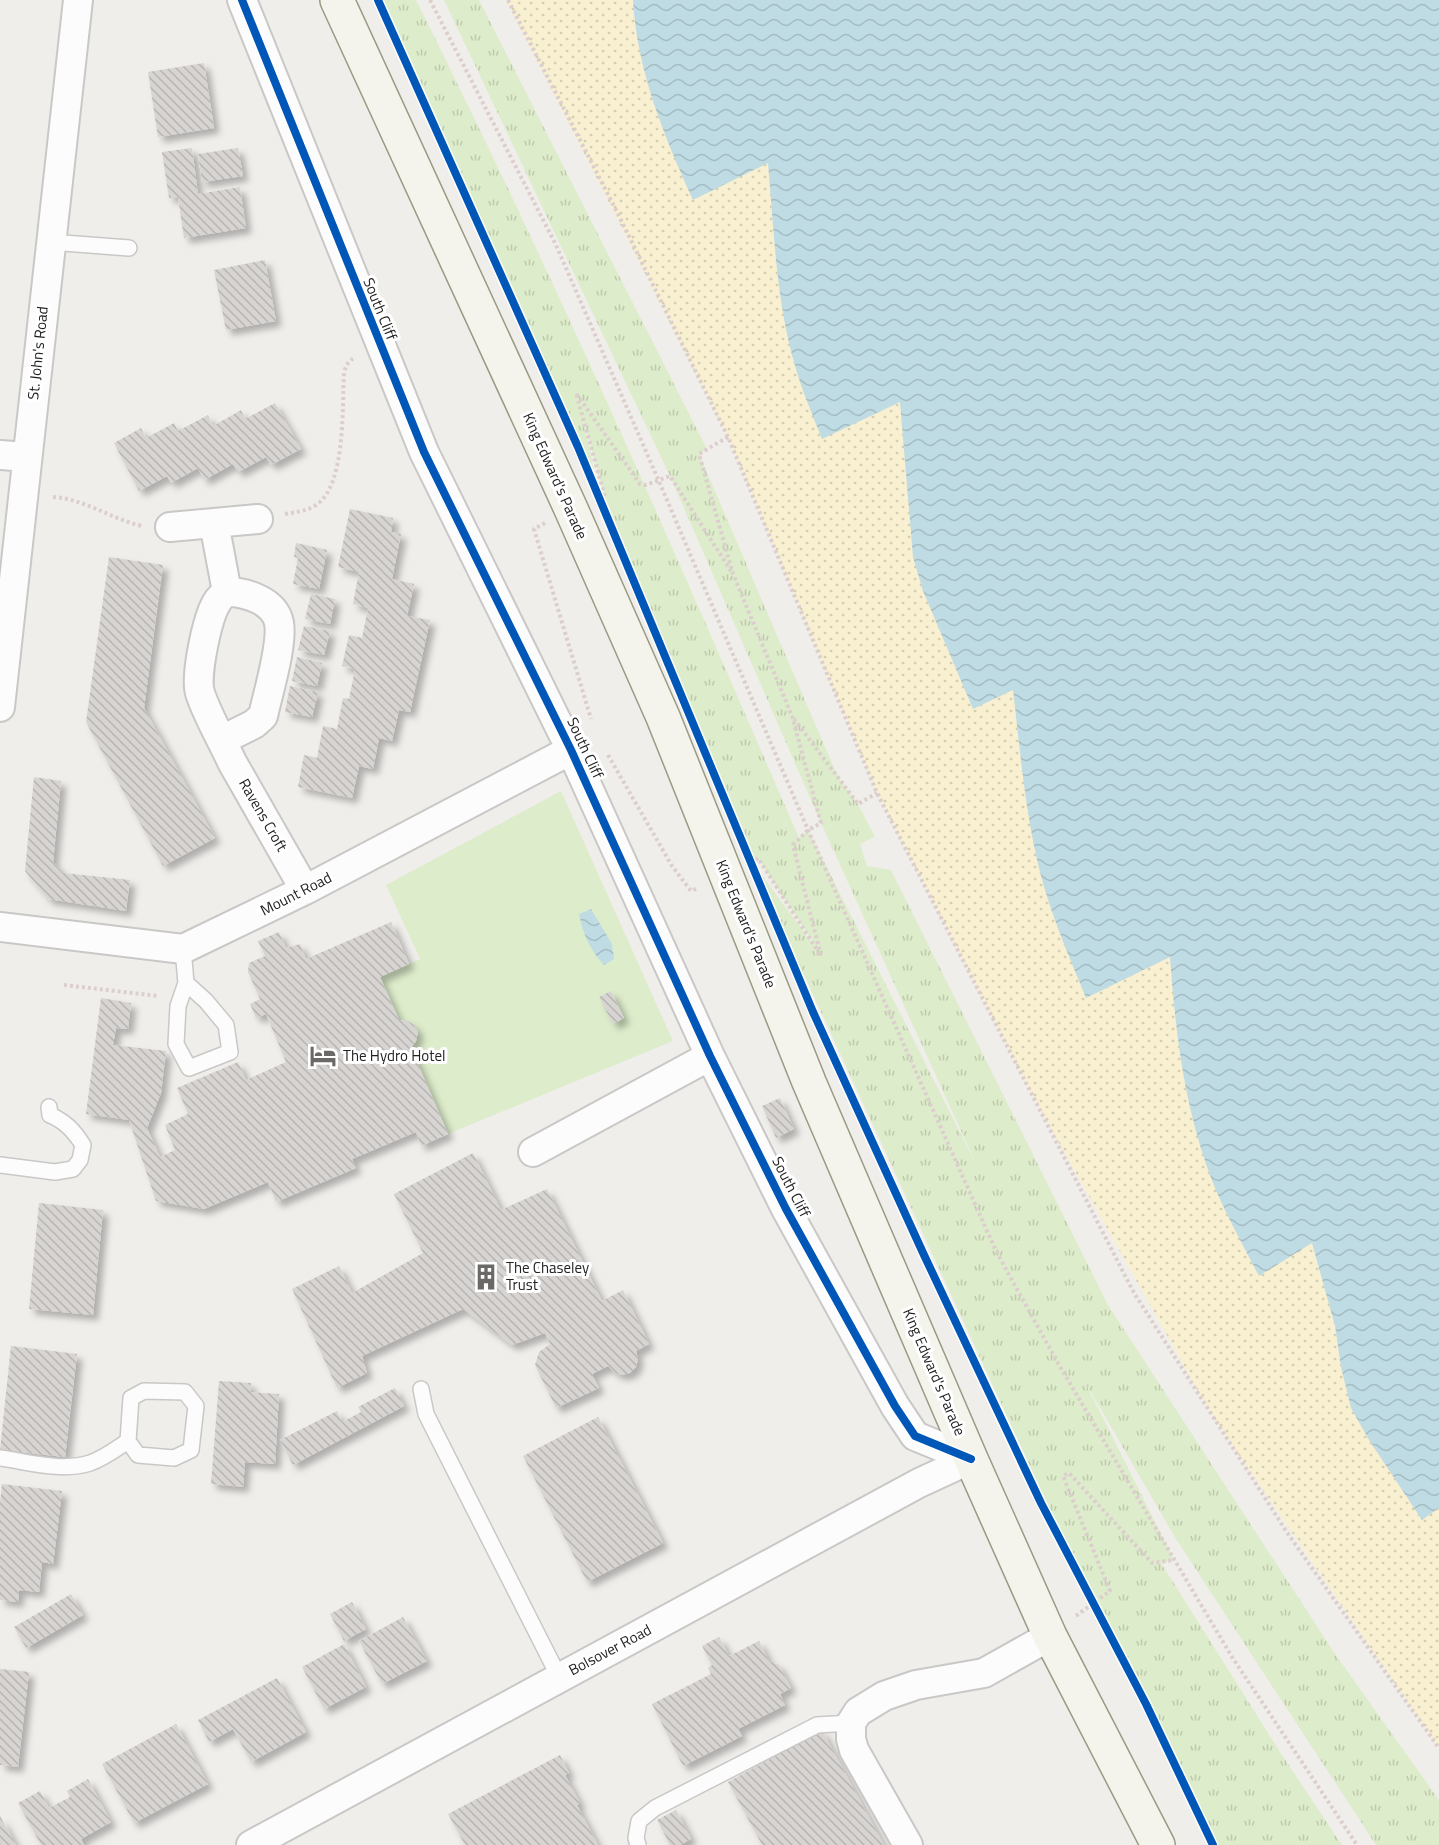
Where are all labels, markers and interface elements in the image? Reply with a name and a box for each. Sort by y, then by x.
street label: South Cliff [358,274,403,344]
street label: St. John's Road [21,305,54,401]
street label: King Edward's Parade [517,409,594,543]
street label: South Cliff [561,713,610,782]
street label: Ravens Croft [233,774,294,856]
street label: King Edward's Parade [710,856,783,991]
street label: Mount Road [256,866,336,921]
hotel icon: The Hydro Hotel [308,1041,338,1071]
place label: The Hydro Hotel [343,1044,445,1067]
street label: South Cliff [766,1152,817,1221]
place label: The Chaseley Trust [506,1256,589,1296]
building icon: The Chaseley Trust [471,1262,501,1292]
street label: King Edward's Parade [897,1304,972,1439]
street label: Bolsover Road [564,1618,655,1681]

